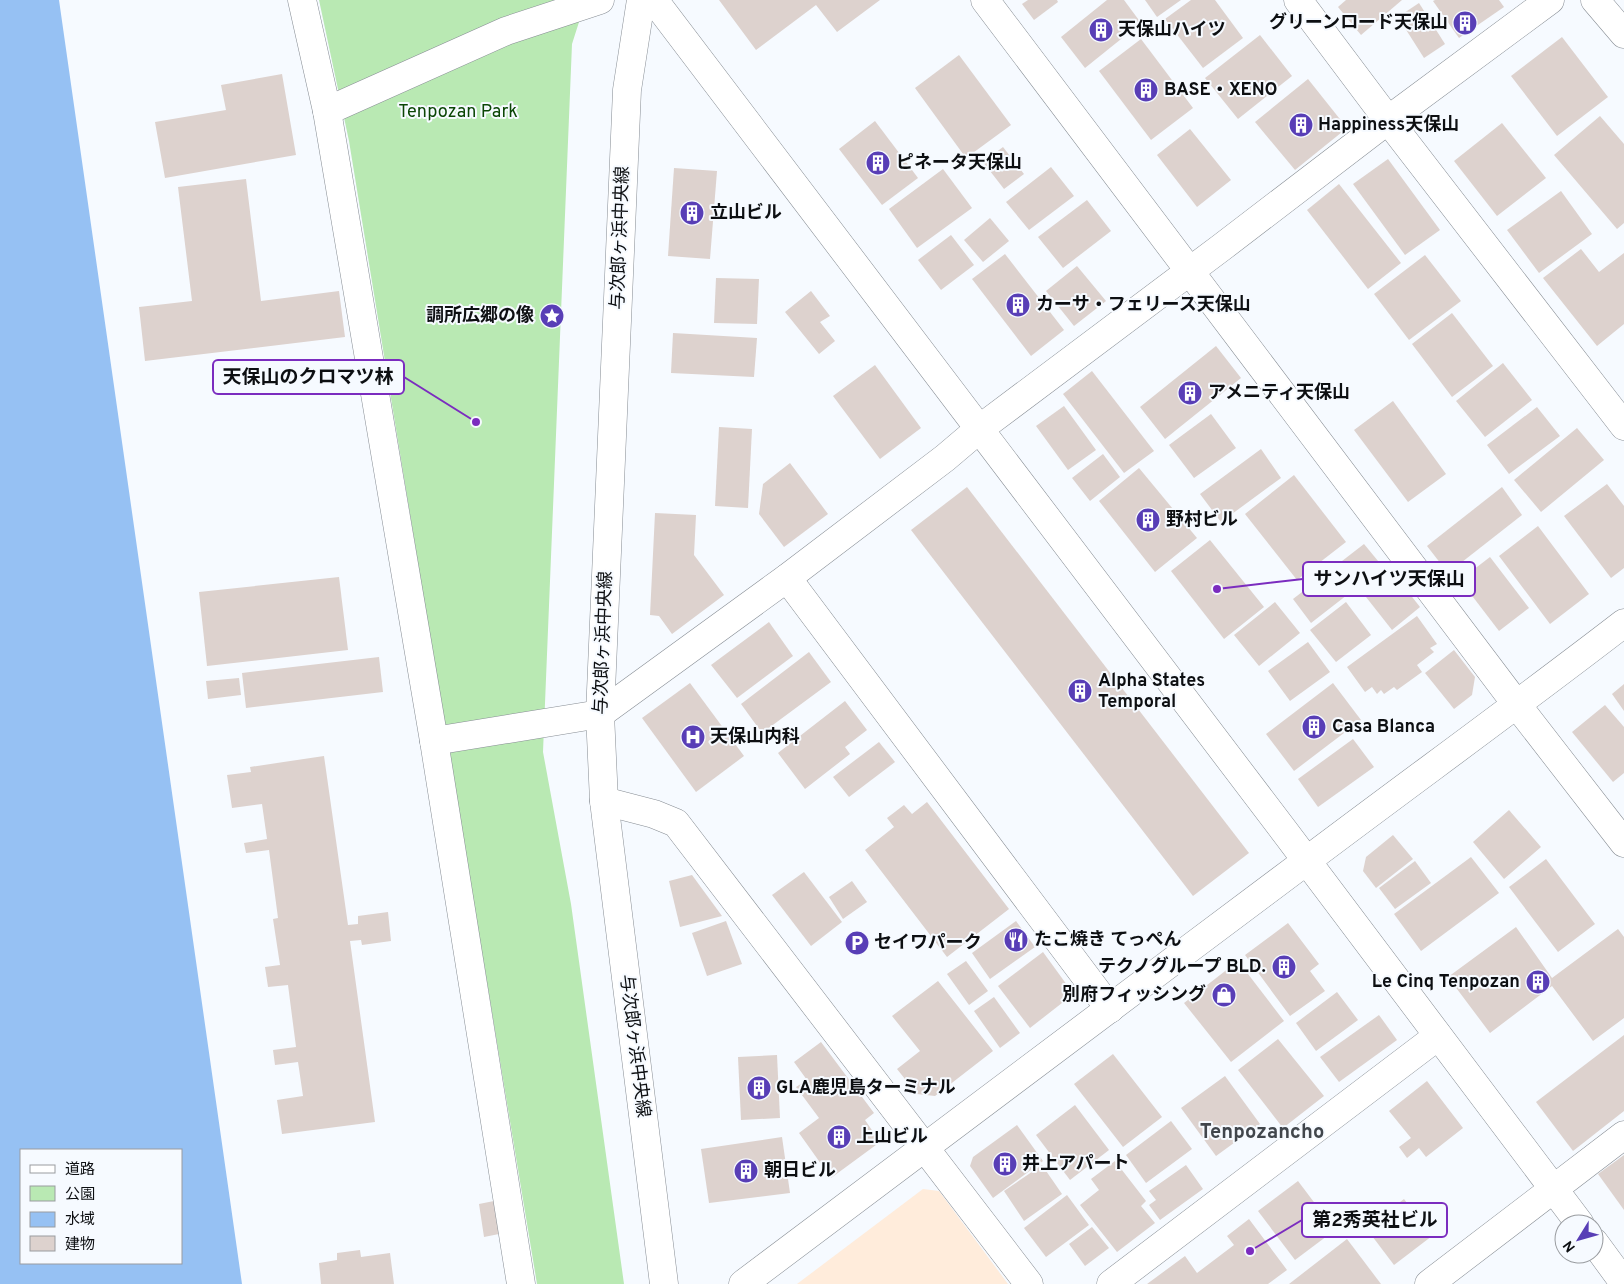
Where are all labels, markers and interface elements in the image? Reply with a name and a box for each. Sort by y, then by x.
building icon: グリーンロード天保山 [1452,10,1478,36]
place label: グリーンロード天保山 [1269,12,1448,35]
building icon: 天保山ハイツ [1088,17,1114,43]
place label: 天保山ハイツ [1118,19,1226,42]
building icon: BASE・XENO [1133,77,1159,103]
place label: BASE・XENO [1164,79,1278,102]
park label: Tenpozan Park [398,101,518,124]
building icon: Happiness天保山 [1288,112,1314,138]
place label: Happiness天保山 [1318,114,1459,137]
building icon: ピネータ天保山 [865,150,891,176]
place label: ピネータ天保山 [896,152,1022,175]
street label: 与次郎ヶ浜中央線 [607,166,635,310]
building icon: 立山ビル [679,200,705,226]
place label: 立山ビル [710,202,782,225]
building icon: カーサ・フェリース天保山 [1005,292,1031,318]
place label: カーサ・フェリース天保山 [1036,294,1251,317]
place icon: 調所広郷の像 [539,303,565,329]
place label: 調所広郷の像 [426,304,534,328]
callout: 天保山のクロマツ林 [213,360,404,394]
text: 天保山のクロマツ林 [222,366,394,390]
building icon: アメニティ天保山 [1177,380,1203,406]
place label: アメニティ天保山 [1208,382,1350,405]
building icon: 野村ビル [1135,507,1161,533]
place label: 野村ビル [1166,509,1238,532]
callout: サンハイツ天保山 [1303,562,1475,596]
text: サンハイツ天保山 [1313,568,1465,592]
street label: 与次郎ヶ浜中央線 [590,571,618,715]
place label: Alpha States Temporal [1098,670,1205,714]
building icon: Alpha States Temporal [1067,678,1093,704]
building icon: Casa Blanca [1301,714,1327,740]
place label: Casa Blanca [1332,716,1435,739]
hospital icon: 天保山内科 [680,724,706,750]
place label: 天保山内科 [710,726,800,749]
restaurant icon: たこ焼き てっぺん [1003,927,1029,953]
place label: たこ焼き てっぺん [1034,929,1181,952]
parking icon: セイワパーク [844,930,870,956]
place label: セイワパーク [874,932,982,955]
building icon: テクノグループ BLD. [1271,954,1297,980]
place label: テクノグループ BLD. [1098,956,1266,979]
building icon: Le Cinq Tenpozan [1525,969,1551,995]
place label: Le Cinq Tenpozan [1372,971,1520,994]
street label: 与次郎ヶ浜中央線 [614,973,654,1119]
shop icon: 別府フィッシング [1211,982,1237,1008]
place label: 別府フィッシング [1062,984,1206,1007]
building icon: GLA鹿児島ターミナル [746,1075,772,1101]
place label: GLA鹿児島ターミナル [776,1077,956,1100]
district label: Tenpozancho [1200,1120,1324,1146]
building icon: 上山ビル [826,1124,852,1150]
place label: 上山ビル [856,1126,928,1149]
legend [20,1149,182,1264]
building icon: 井上アパート [992,1151,1018,1177]
place label: 井上アパート [1022,1153,1130,1176]
building icon: 朝日ビル [733,1158,759,1184]
place label: 朝日ビル [764,1160,836,1183]
text: 道路 [65,1161,95,1180]
text: 公園 [65,1186,95,1205]
callout: 第2秀英社ビル [1302,1203,1447,1237]
text: 第2秀英社ビル [1312,1209,1438,1233]
text: 水域 [65,1211,95,1230]
north arrow [1554,1214,1604,1264]
text: 建物 [65,1236,95,1255]
text: N [1560,1237,1580,1255]

